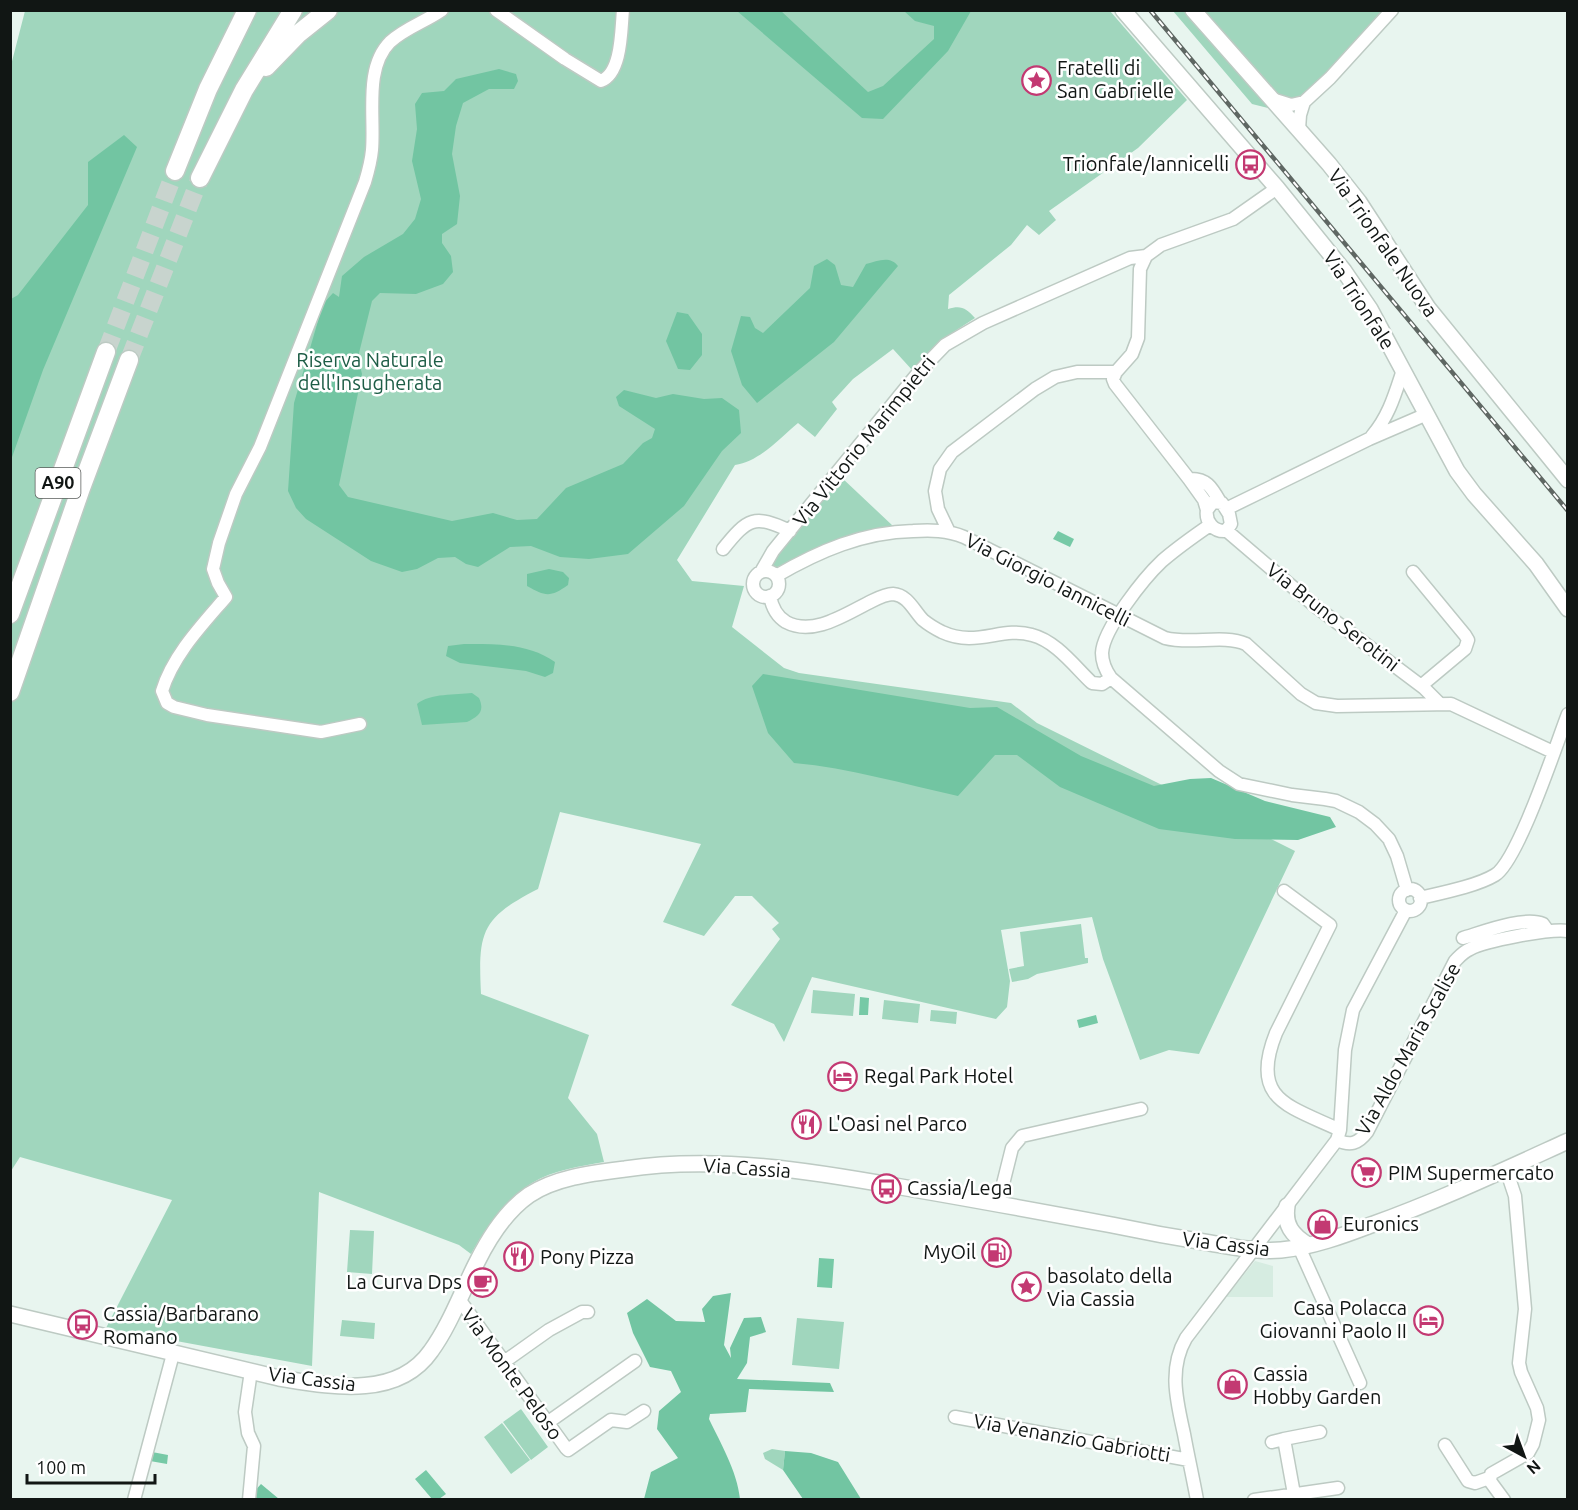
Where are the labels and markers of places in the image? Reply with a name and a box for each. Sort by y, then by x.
place label: Fratelli di San Gabrielle [1057,56,1174,102]
place icon: Fratelli di San Gabrielle [1020,64,1052,96]
bus stop icon: Trionfale/Iannicelli [1234,148,1266,180]
place label: Trionfale/Iannicelli [1063,152,1229,175]
hotel icon: Regal Park Hotel [827,1060,859,1092]
place label: Regal Park Hotel [864,1064,1013,1087]
restaurant icon: L'Oasi nel Parco [791,1108,823,1140]
place label: L'Oasi nel Parco [828,1112,967,1135]
supermarket icon: PIM Supermercato [1351,1157,1383,1189]
place label: PIM Supermercato [1388,1161,1554,1184]
bus stop icon: Cassia/Lega [870,1172,902,1204]
place label: Cassia/Lega [907,1176,1012,1199]
shop icon: Euronics [1306,1208,1338,1240]
place label: Euronics [1343,1212,1419,1235]
fuel station icon: MyOil [981,1236,1013,1268]
place label: MyOil [923,1240,976,1263]
restaurant icon: Pony Pizza [503,1241,535,1273]
place label: Pony Pizza [540,1245,634,1268]
place label: basolato della Via Cassia [1047,1264,1173,1310]
cafe icon: La Curva Dps [467,1266,499,1298]
place label: La Curva Dps [346,1270,462,1293]
place icon: basolato della Via Cassia [1010,1271,1042,1303]
place label: Casa Polacca Giovanni Paolo II [1259,1296,1407,1342]
place label: Cassia/Barbarano Romano [103,1302,259,1348]
hotel icon: Casa Polacca Giovanni Paolo II [1412,1304,1444,1336]
bus stop icon: Cassia/Barbarano Romano [66,1309,98,1341]
place label: Cassia Hobby Garden [1253,1362,1381,1408]
shop icon: Cassia Hobby Garden [1216,1369,1248,1401]

